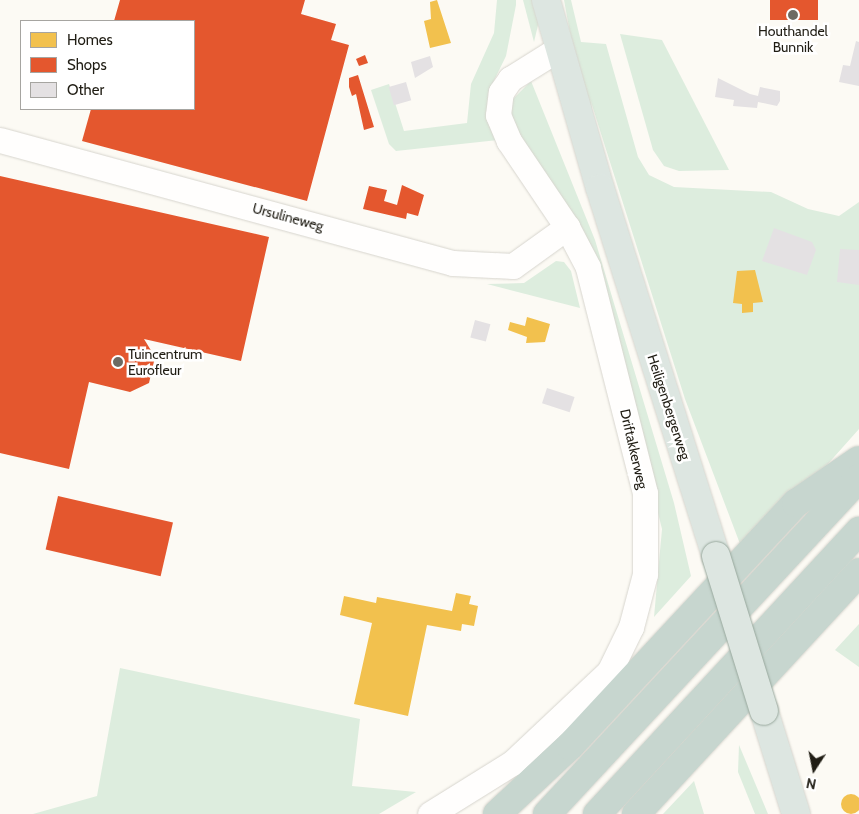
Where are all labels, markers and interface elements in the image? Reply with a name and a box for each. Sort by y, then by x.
marker: Houthandel Bunnik [787,9,799,21]
legend [20,20,195,110]
place label: Houthandel Bunnik [758,23,828,56]
text: Homes [67,31,113,49]
text: Shops [67,56,107,74]
text: Other [67,81,104,99]
street label: Ursulineweg [251,199,325,235]
place label: Tuincentrum Eurofleur [128,346,202,378]
street label: Heiligenbergerweg [644,352,694,462]
marker: Tuincentrum Eurofleur [112,356,124,368]
street label: Driftakkerweg [617,407,651,491]
north arrow [789,744,839,794]
text: N [805,774,818,794]

